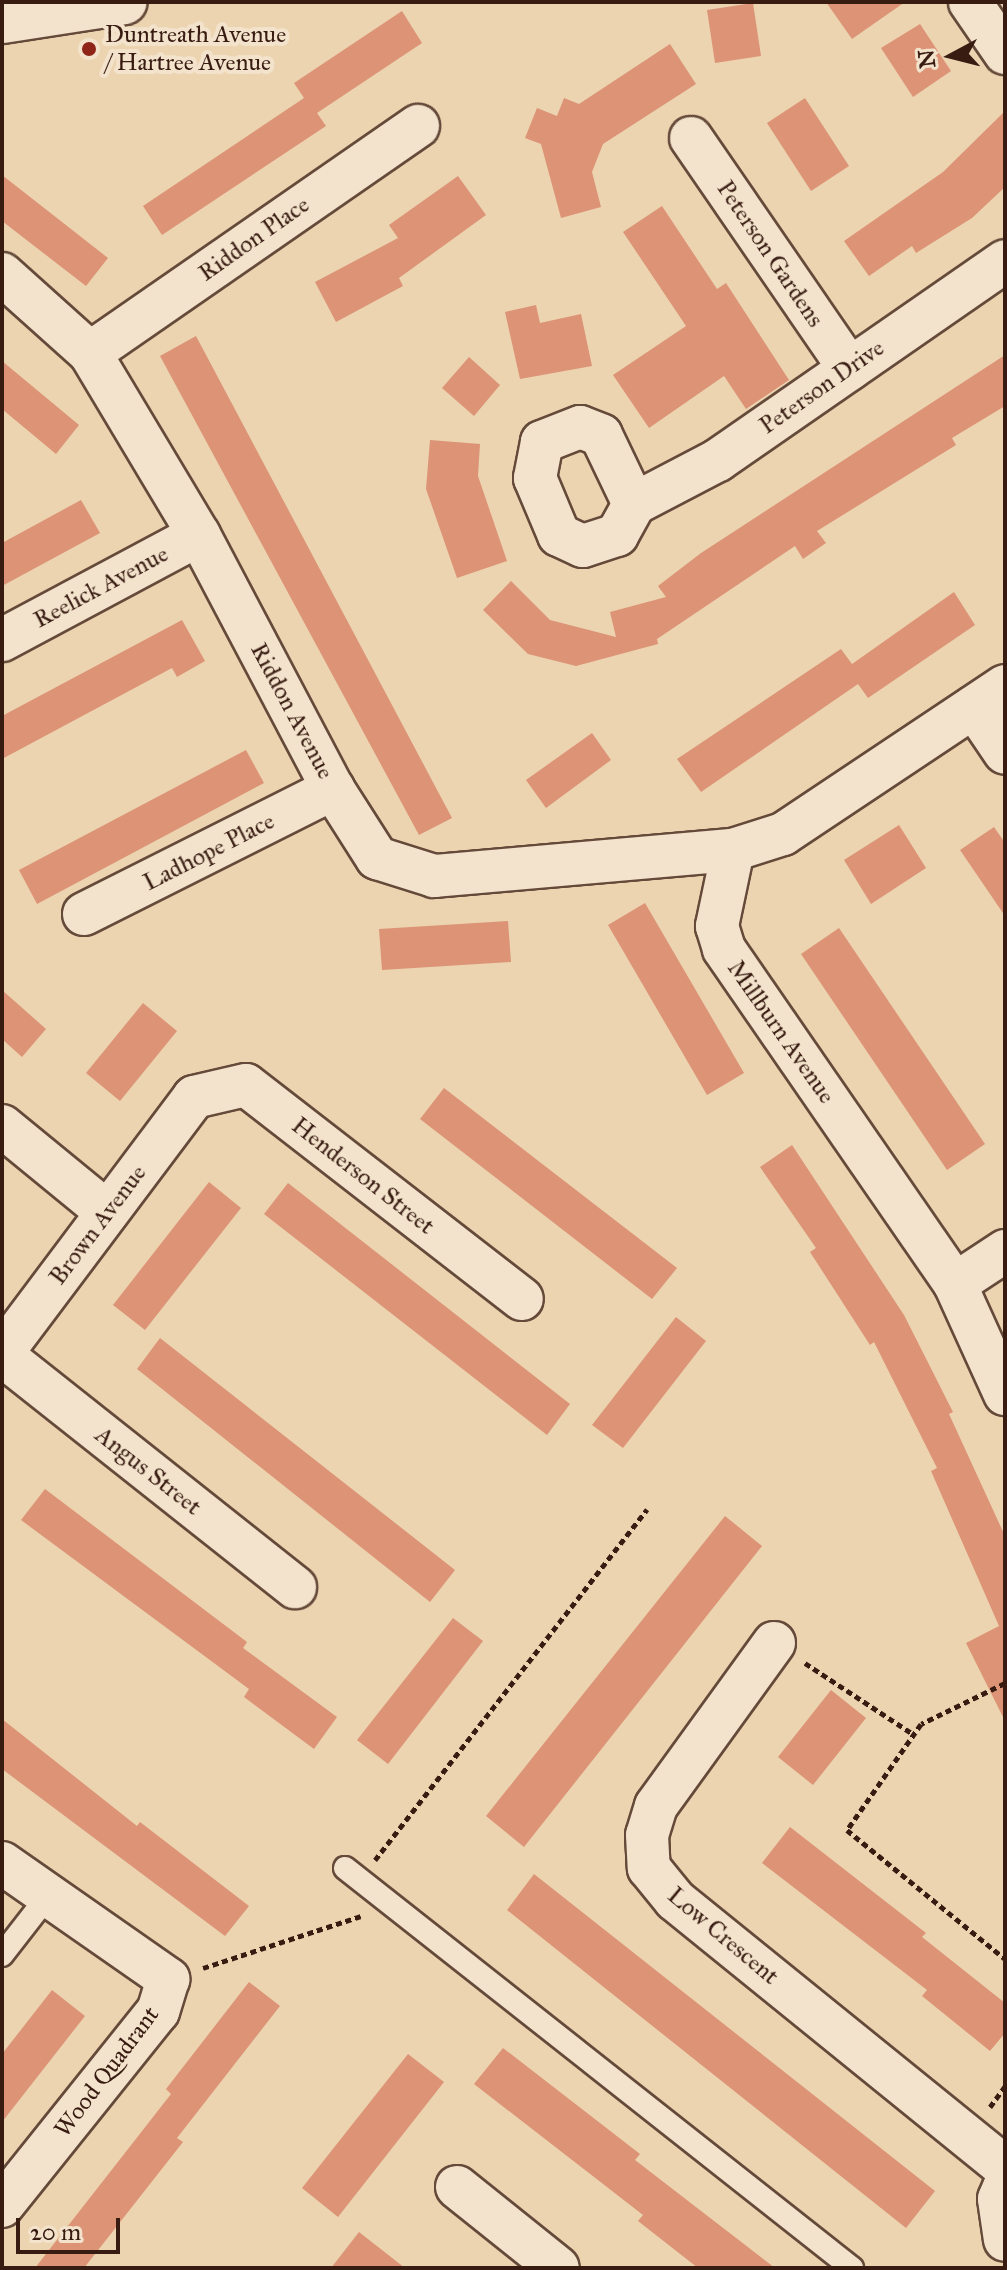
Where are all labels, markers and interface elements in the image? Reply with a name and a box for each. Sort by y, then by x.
north arrow [911,16,991,96]
place label: Duntreath Avenue / Hartree Avenue [105,21,286,77]
marker: Duntreath Avenue / Hartree Avenue [80,40,98,58]
text: N [912,48,941,70]
street label: Peterson Gardens [710,175,830,333]
street label: Riddon Place [193,190,315,288]
street label: Peterson Drive [754,334,890,440]
street label: Reelick Avenue [29,539,173,635]
street label: Riddon Avenue [244,638,340,784]
street label: Ladhope Place [139,807,279,897]
street label: Millburn Avenue [721,955,841,1109]
street label: Henderson Street [286,1111,440,1241]
street label: Brown Avenue [44,1159,152,1291]
street label: Angus Street [89,1421,207,1521]
street label: Low Crescent [662,1881,784,1991]
street label: Wood Quadrant [49,2001,165,2143]
scale bar [20,2202,124,2252]
text: 20 m [30,2217,81,2247]

